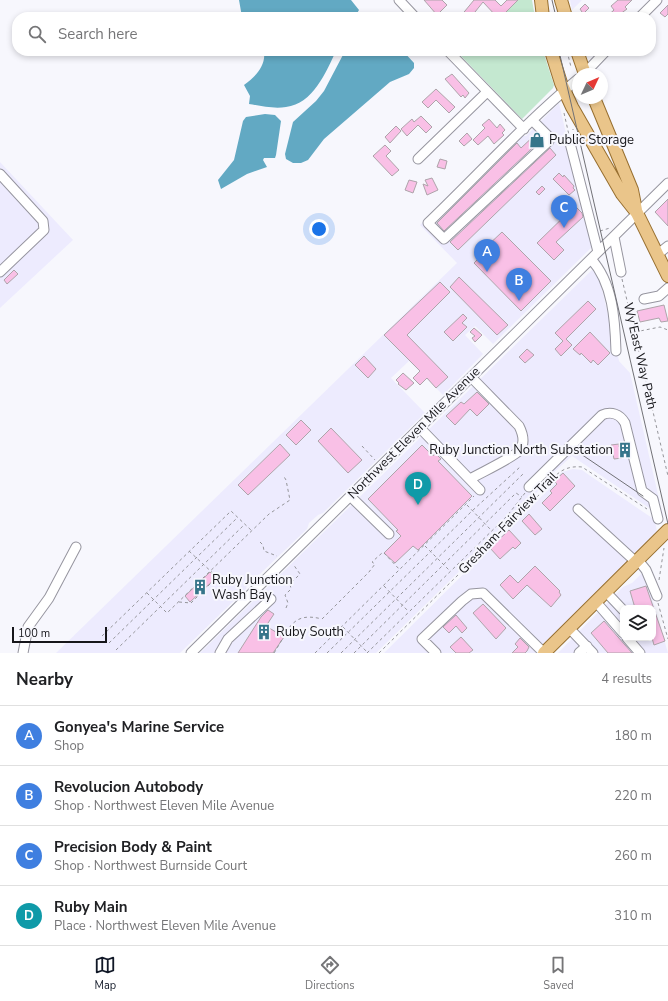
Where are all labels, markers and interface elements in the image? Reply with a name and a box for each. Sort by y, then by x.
search box [12,12,656,56]
icon: search [26,23,48,45]
text: Search here [58,24,138,44]
north arrow [572,68,608,104]
shop icon: Public Storage [528,131,546,149]
place label: Public Storage [549,131,634,149]
pin: C [551,195,577,228]
your location [309,219,329,239]
pin: A [474,239,500,272]
pin: B [506,268,532,301]
street label: Wy'East Way Path [619,301,661,411]
street label: Northwest Eleven Mile Avenue [344,363,484,503]
place label: Ruby Junction North Substation [429,441,613,459]
building icon: Ruby Junction North Substation [616,441,634,459]
street label: Gresham-Fairview Trail [454,468,562,578]
pin: D [405,472,431,505]
place label: Ruby Junction Wash Bay [212,571,293,604]
building icon: Ruby Junction Wash Bay [191,578,209,596]
map controls [620,605,656,641]
button: layers [620,605,656,641]
building icon: Ruby South [255,623,273,641]
place label: Ruby South [276,623,344,641]
scale bar [12,625,107,644]
text: 100 m [18,626,50,641]
text: Nearby [16,668,73,691]
text: 4 results [601,670,652,688]
text: Gonyea's Marine Service [54,717,224,737]
text: A [24,727,34,745]
text: 180 m [614,727,652,745]
text: Shop [54,737,84,755]
text: Revolucion Autobody [54,777,203,797]
text: B [25,787,33,805]
text: 220 m [614,787,652,805]
text: Shop · Northwest Eleven Mile Avenue [54,797,274,815]
text: Precision Body & Paint [54,837,212,857]
text: C [25,847,33,865]
text: 260 m [614,847,652,865]
text: Shop · Northwest Burnside Court [54,857,247,875]
text: Ruby Main [54,897,128,917]
text: D [24,907,34,925]
text: 310 m [614,907,652,925]
text: Place · Northwest Eleven Mile Avenue [54,917,276,935]
tab: Map [94,954,116,993]
tab: Directions [305,954,355,993]
tab: Saved [543,954,574,993]

